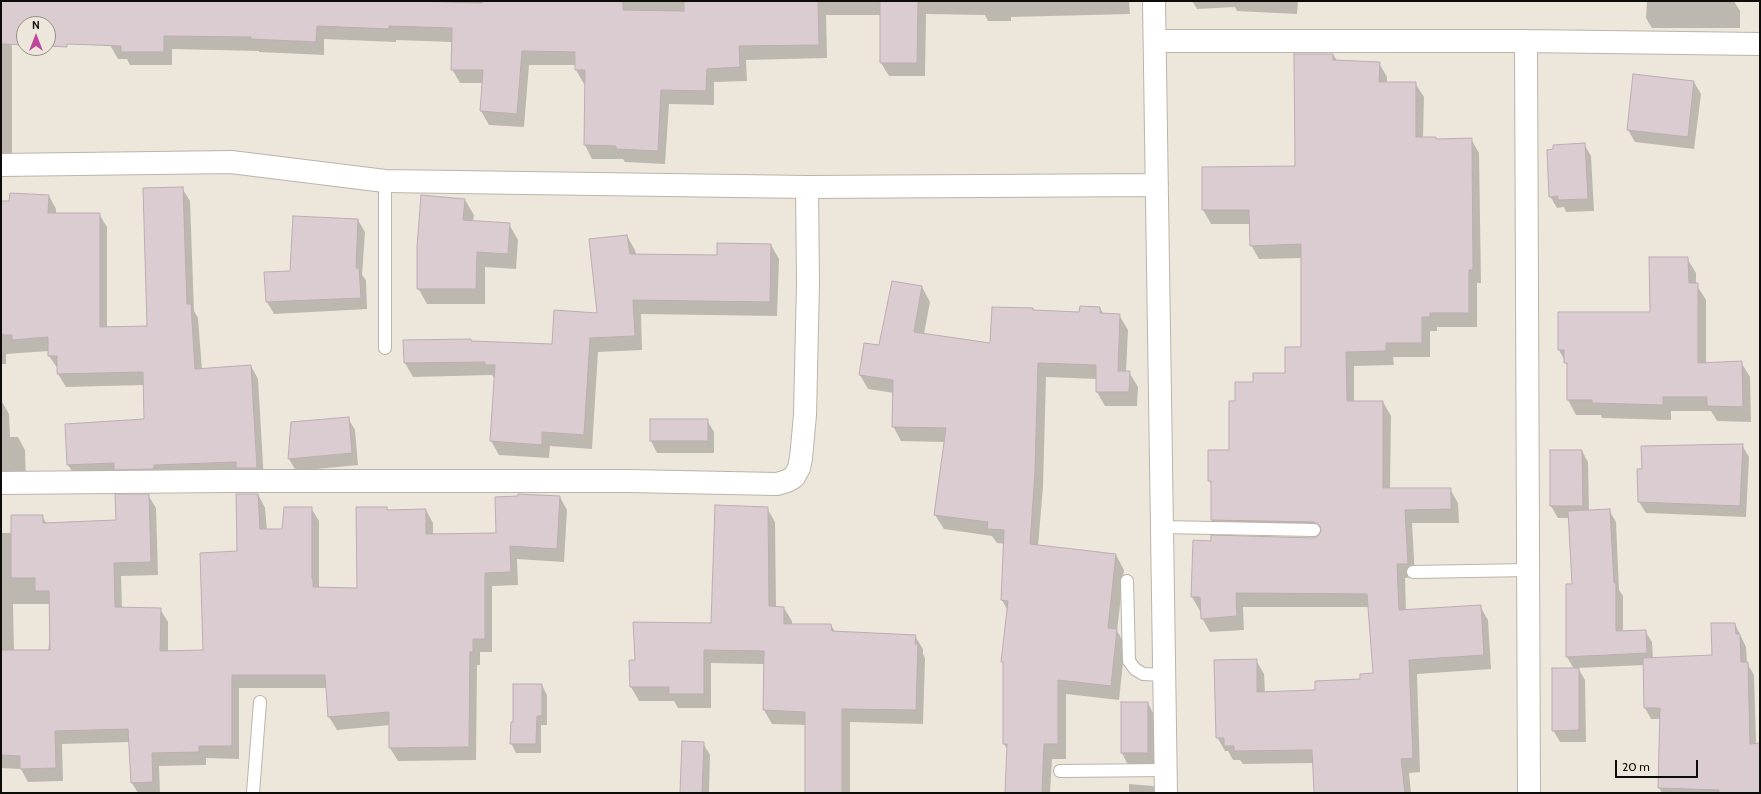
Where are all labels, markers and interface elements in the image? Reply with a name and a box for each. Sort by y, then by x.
north arrow [16,16,56,56]
text: N [32,18,40,32]
scale bar [1617,752,1700,778]
text: 20 m [1622,759,1650,774]

